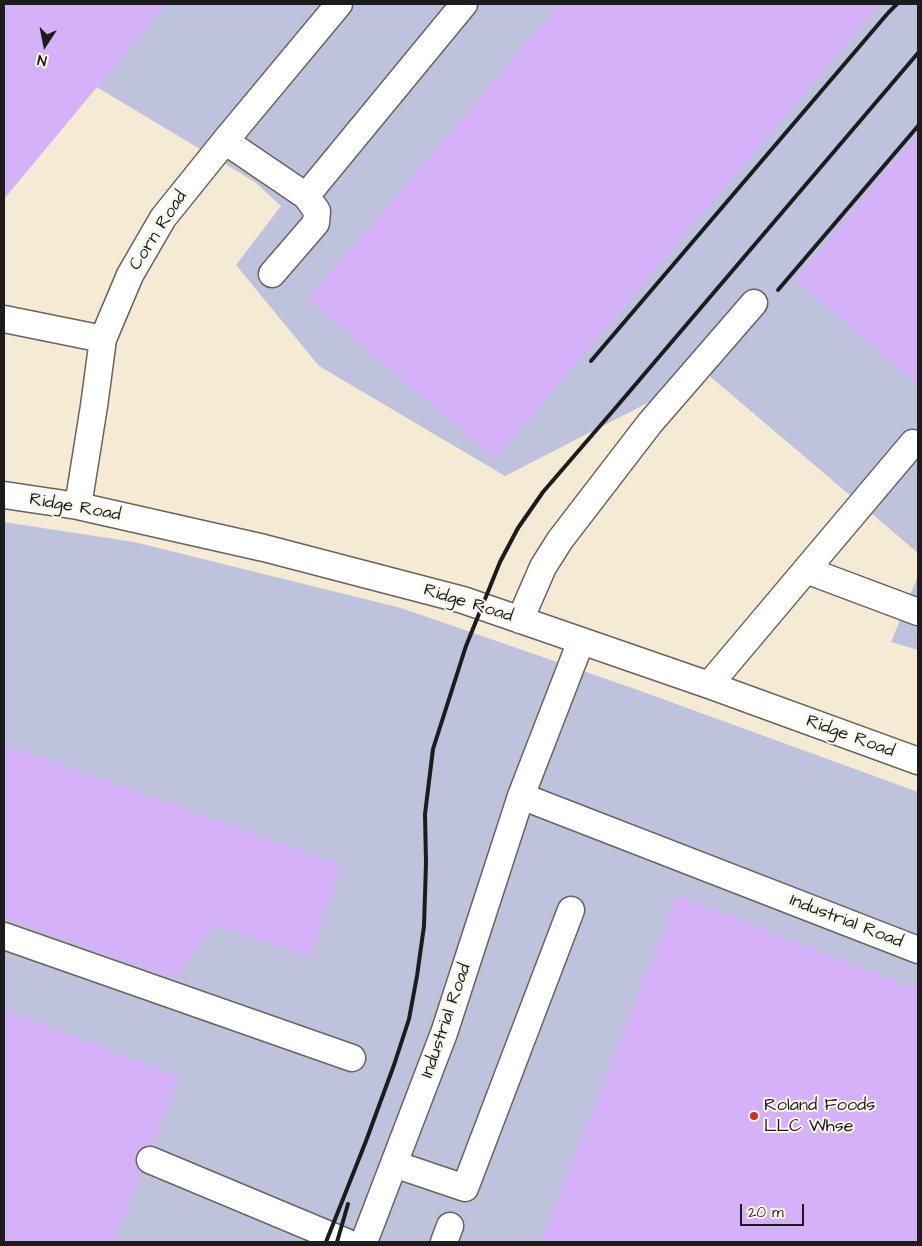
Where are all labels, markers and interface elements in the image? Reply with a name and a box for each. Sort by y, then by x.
north arrow [20,20,70,70]
text: N [36,49,48,70]
street label: Corn Road [125,187,193,275]
street label: Ridge Road [28,489,122,527]
street label: Ridge Road [421,580,515,628]
street label: Ridge Road [803,711,897,763]
street label: Industrial Road [786,890,906,954]
street label: Industrial Road [417,961,477,1081]
place label: Roland Foods LLC Whse [764,1095,875,1138]
marker: Roland Foods LLC Whse [748,1110,760,1122]
scale bar [742,1194,806,1226]
text: 20 m [748,1202,784,1223]

